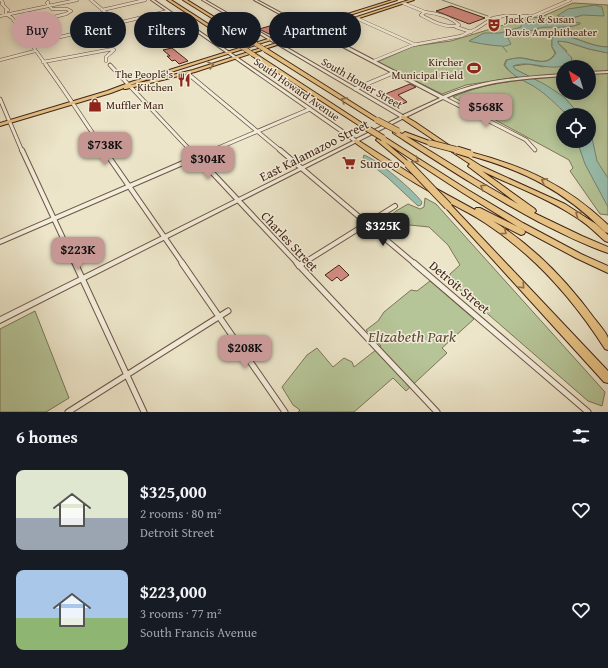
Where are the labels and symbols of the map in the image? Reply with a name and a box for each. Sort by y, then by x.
place label: Jack C. & Susan Davis Amphitheater [503,11,597,40]
theatre icon: Jack C. & Susan Davis Amphitheater [486,17,502,33]
street label: South Howard Avenue [251,53,343,125]
street label: South Homer Street [318,53,406,113]
place label: Kircher Municipal Field [392,54,463,83]
sports icon: Kircher Municipal Field [466,60,482,76]
north arrow [556,60,596,100]
one-way arrow [208,62,215,70]
place label: The People's Kitchen [115,66,174,95]
restaurant icon: The People's Kitchen [176,72,192,88]
pin: $568K [458,94,514,128]
shop icon: Muffler Man [87,97,103,113]
place label: Muffler Man [106,97,164,113]
one-way arrow [341,97,348,104]
street label: East Kalamazoo Street [256,114,373,186]
pin: $738K [77,132,133,166]
pin: $304K [180,146,236,180]
place label: Sunoco [360,154,400,173]
supermarket icon: Sunoco [341,155,357,171]
one-way arrow [412,155,419,163]
one-way arrow [541,178,549,185]
one-way arrow [480,184,487,192]
street label: Charles Street [257,207,323,276]
one-way arrow [575,211,582,219]
pin: $325K [355,213,411,247]
one-way arrow [499,227,506,234]
pin: $223K [50,237,106,271]
street label: Detroit Street [425,256,495,319]
one-way arrow [518,281,525,289]
park label: Elizabeth Park [367,324,457,348]
pin: $208K [217,335,273,369]

